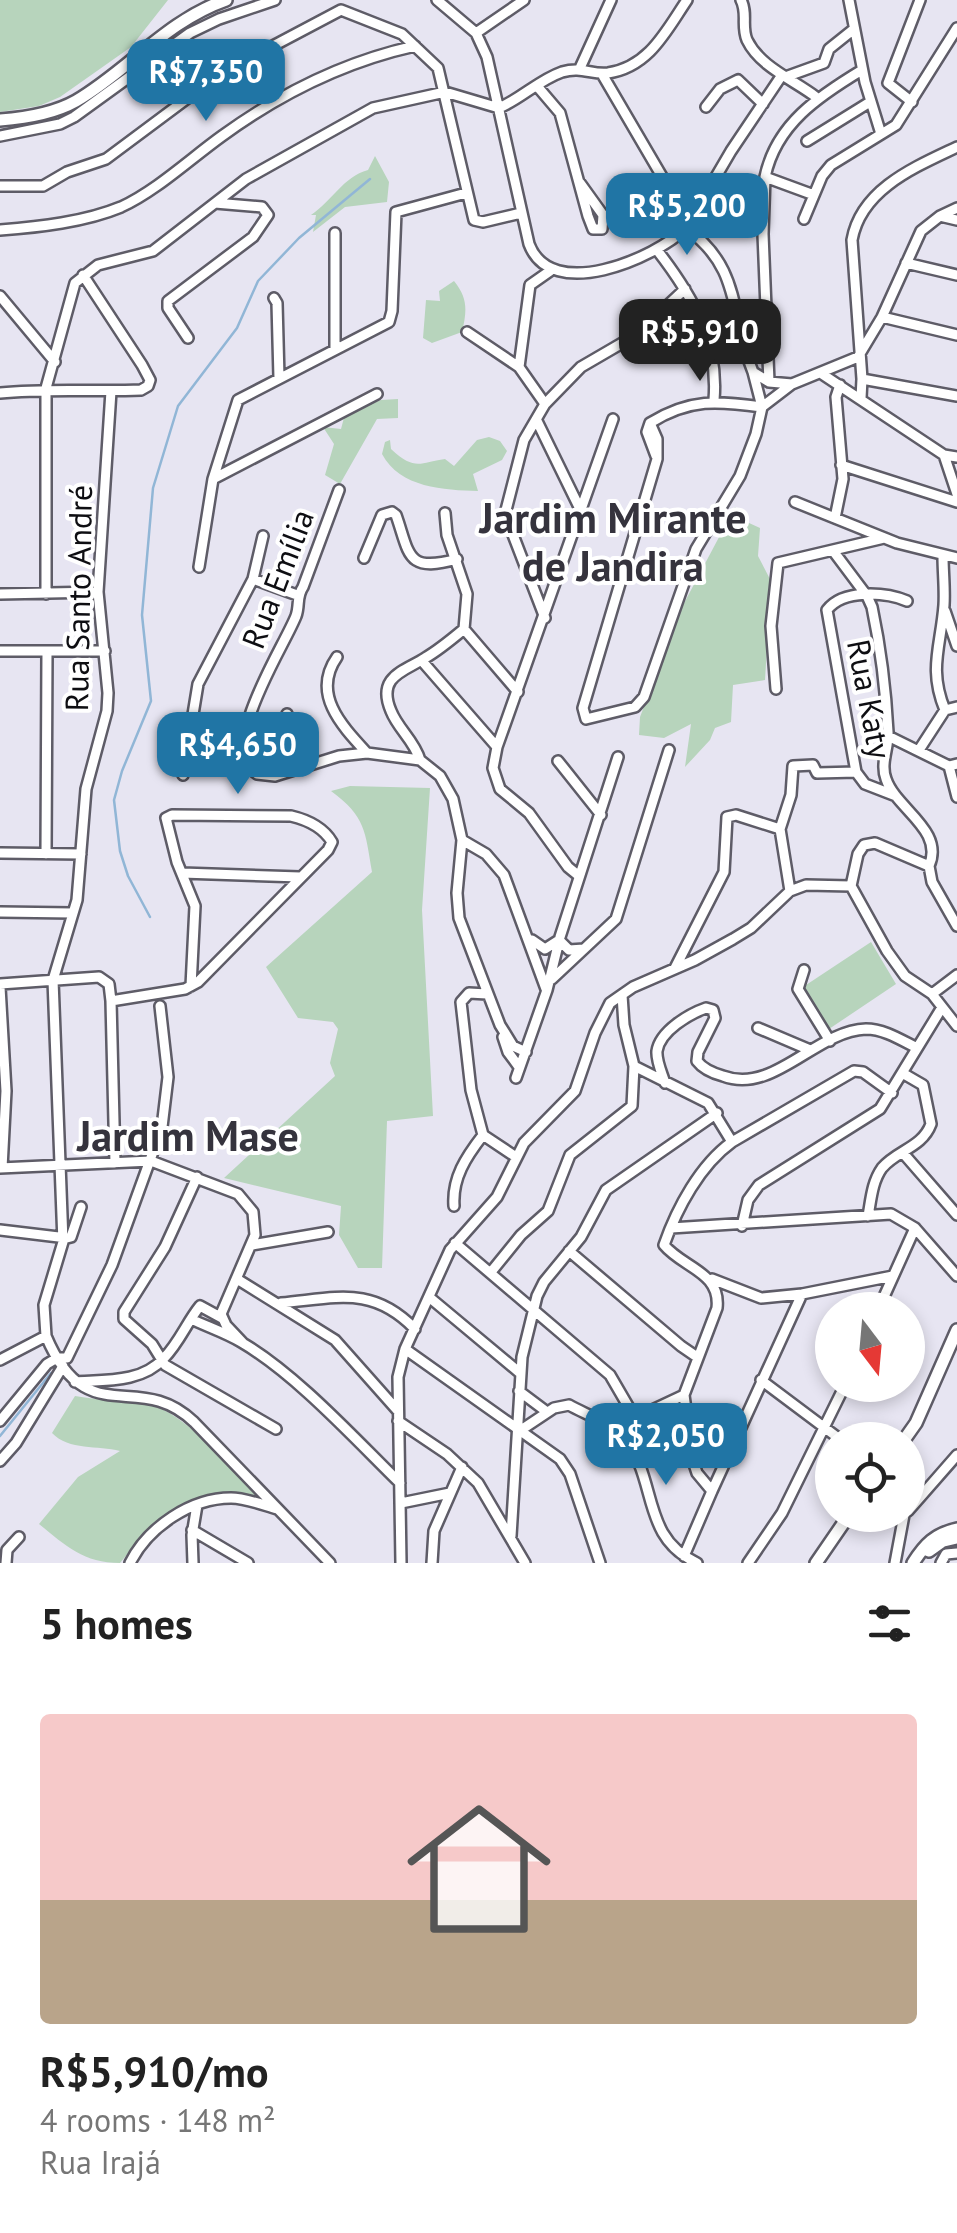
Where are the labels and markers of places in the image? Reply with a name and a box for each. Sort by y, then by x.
pin: R$7,350 [114,39,298,124]
pin: R$5,200 [595,173,779,258]
pin: R$5,910 [608,299,792,384]
pin: R$4,650 [146,712,330,797]
pin: R$2,050 [574,1403,758,1488]

